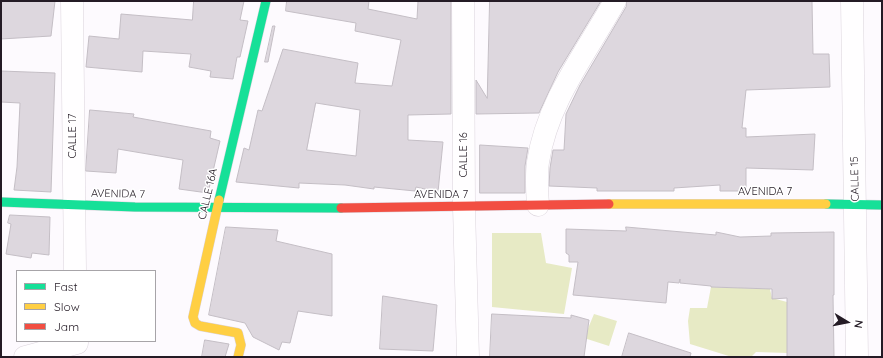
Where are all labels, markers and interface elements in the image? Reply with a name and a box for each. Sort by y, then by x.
street label: CALLE 17 [66,114,80,158]
street label: CALLE 16 [457,132,471,178]
street label: CALLE 15 [848,156,862,202]
street label: CALLE 16A [196,167,220,221]
street label: AVENIDA 7 [738,185,792,199]
street label: AVENIDA 7 [91,187,145,201]
street label: AVENIDA 7 [414,188,468,202]
legend [16,270,156,342]
text: Fast [54,279,78,294]
text: Slow [54,299,80,314]
north arrow [827,302,867,342]
text: Jam [54,319,79,334]
text: N [851,319,866,329]

